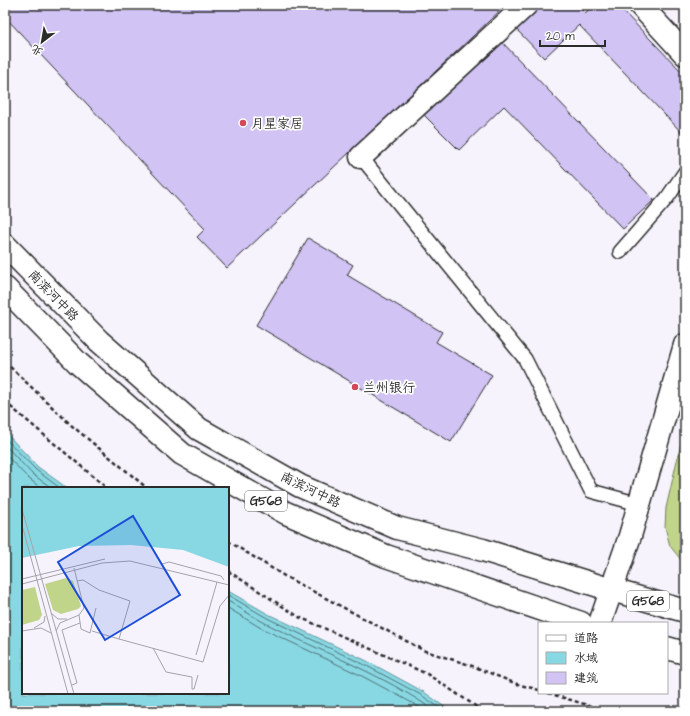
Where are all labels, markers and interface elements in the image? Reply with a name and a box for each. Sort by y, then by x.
north arrow [22,22,62,62]
scale bar [540,22,605,48]
text: 20 m [546,28,575,45]
text: 北 [29,41,46,59]
place label: 月星家居 [251,115,303,133]
marker: 月星家居 [238,118,248,128]
street label: 南滨河中路 [24,266,82,325]
place label: 兰州银行 [363,379,415,397]
marker: 兰州银行 [350,382,360,392]
street label: 南滨河中路 [277,468,344,512]
inset map [22,487,229,694]
road number: G568 [245,491,287,511]
road number: G568 [627,591,669,611]
legend [538,622,668,694]
text: 道路 [574,630,598,647]
text: 水域 [574,650,598,667]
text: 建筑 [574,670,598,687]

